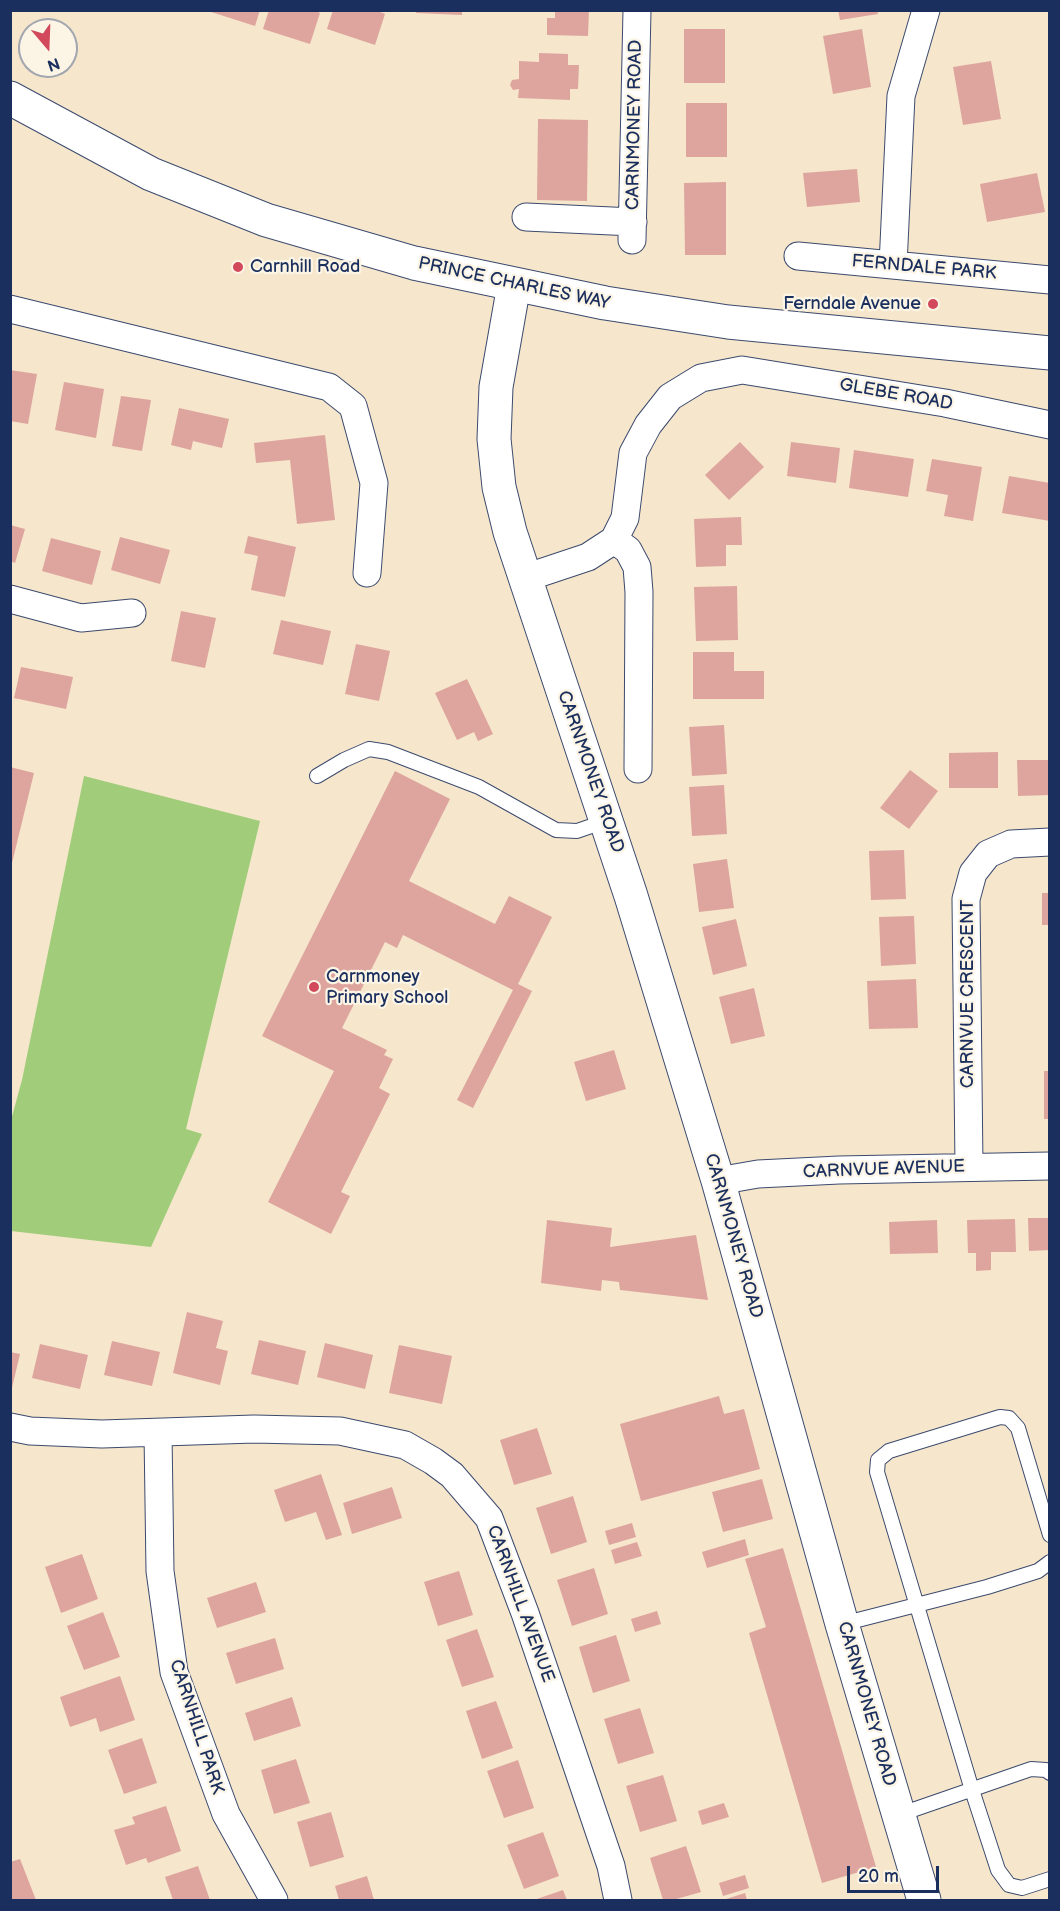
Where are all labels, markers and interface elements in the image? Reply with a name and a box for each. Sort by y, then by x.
north arrow [18,18,78,78]
street label: CARNMONEY ROAD [623,40,647,210]
text: N [45,53,62,75]
street label: FERNDALE PARK [851,251,997,285]
street label: PRINCE CHARLES WAY [416,253,612,315]
place label: Carnhill Road [250,256,360,278]
marker: Carnhill Road [231,260,245,274]
place label: Ferndale Avenue [783,293,921,315]
marker: Ferndale Avenue [926,297,940,311]
street label: GLEBE ROAD [838,374,954,416]
street label: CARNMONEY ROAD [552,688,628,856]
street label: CARNVUE CRESCENT [957,900,979,1088]
place label: Carnmoney Primary School [326,966,448,1008]
marker: Carnmoney Primary School [307,980,321,994]
street label: CARNMONEY ROAD [699,1151,767,1321]
street label: CARNVUE AVENUE [803,1156,965,1184]
street label: CARNHILL AVENUE [482,1523,558,1685]
street label: CARNMONEY ROAD [832,1619,900,1789]
street label: CARNHILL PARK [164,1657,228,1797]
scale bar [850,1854,942,1892]
text: 20 m [858,1866,899,1887]

